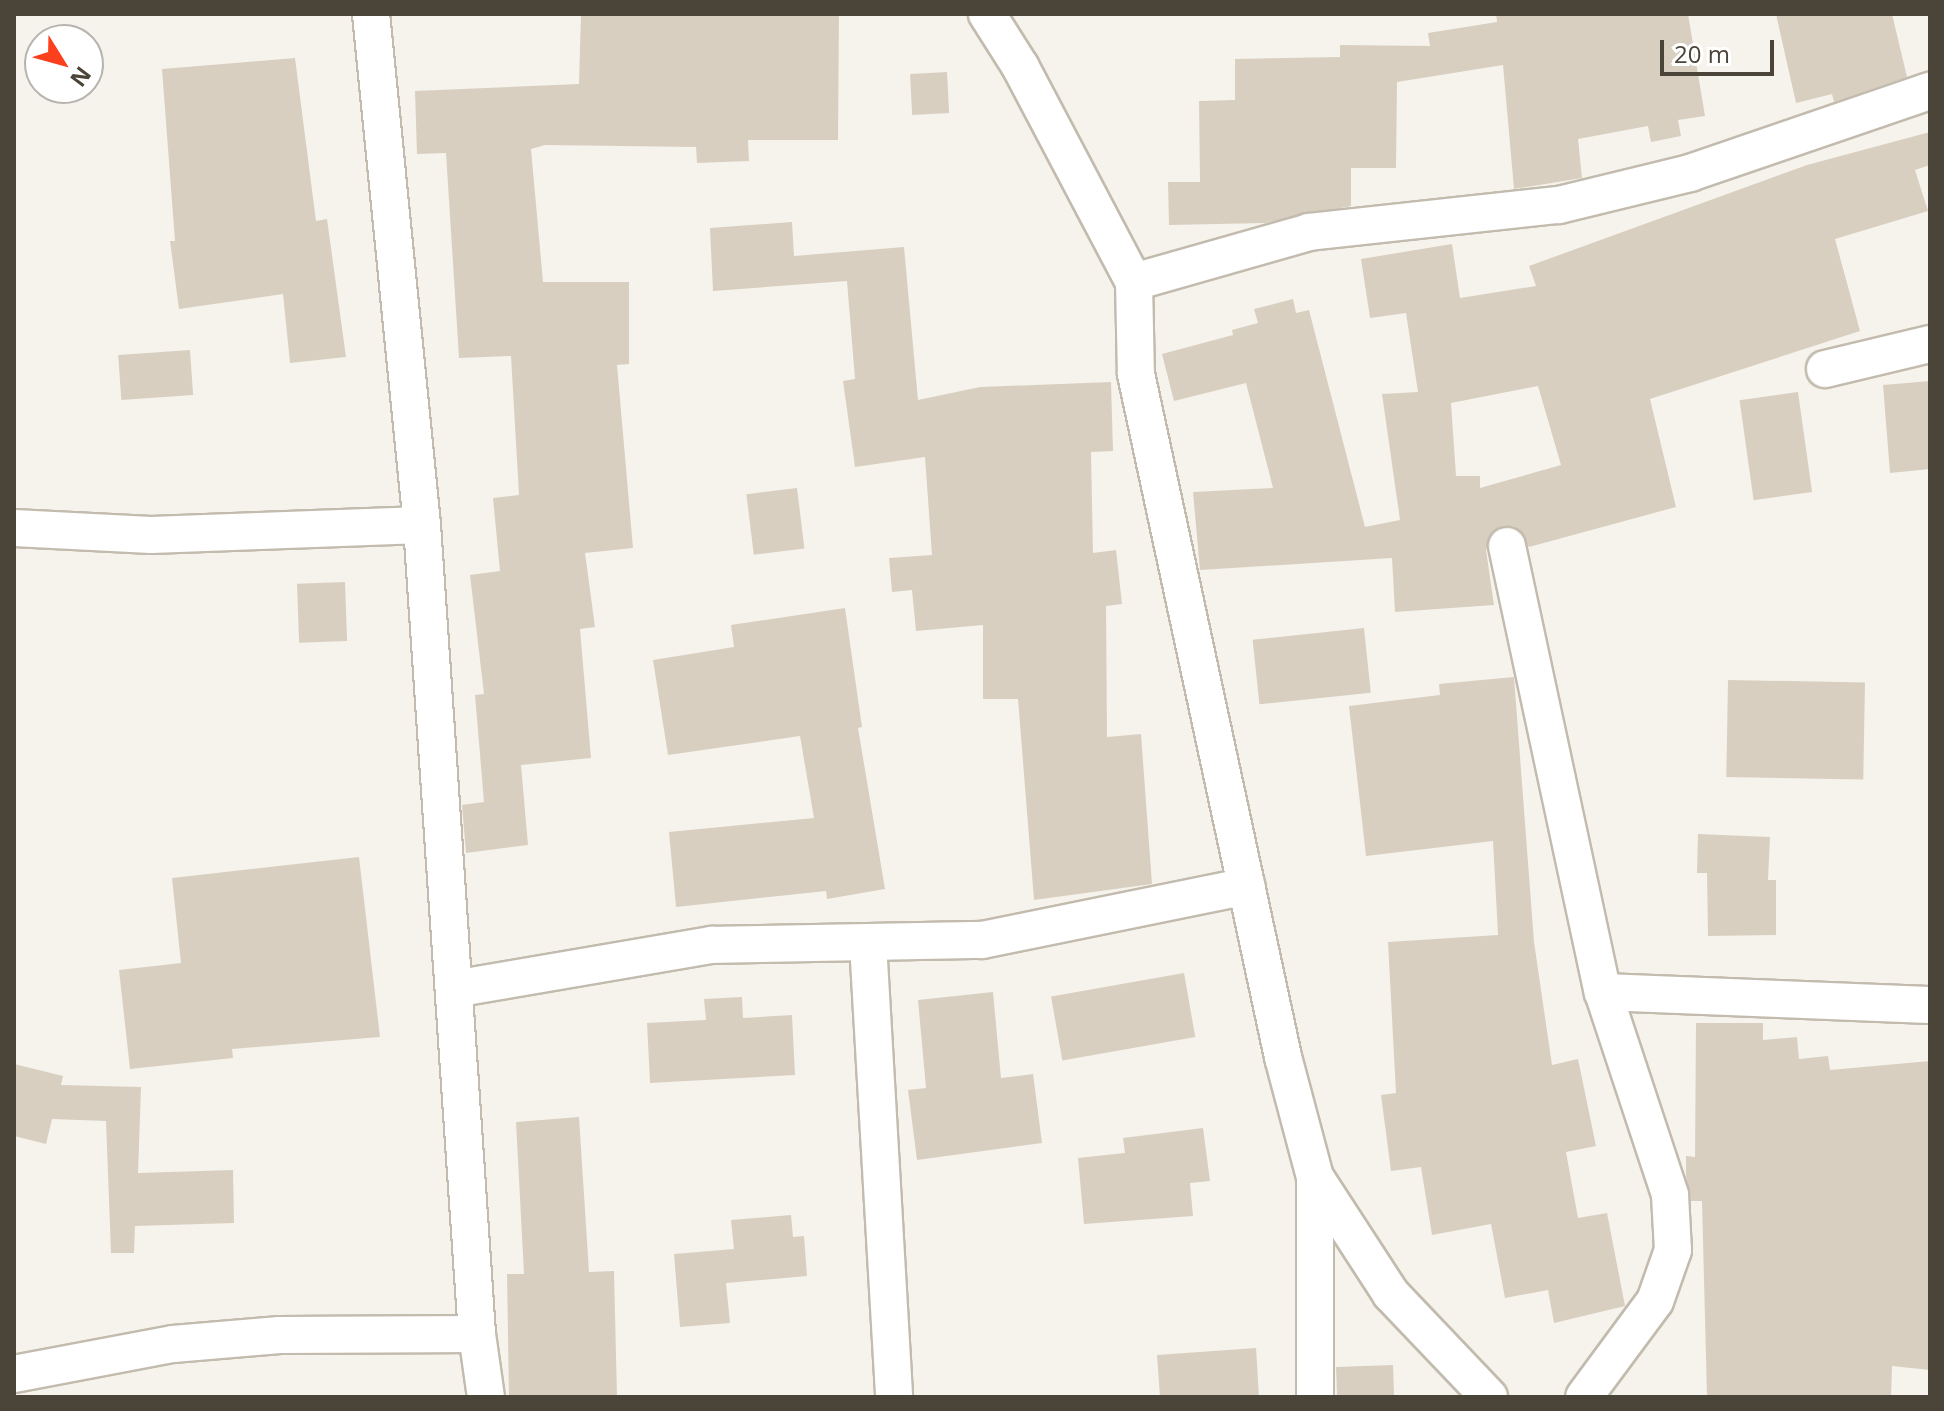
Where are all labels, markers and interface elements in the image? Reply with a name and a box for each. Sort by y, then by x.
north arrow [24,24,104,104]
scale bar [1664,24,1778,74]
text: 20 m [1674,37,1730,70]
text: N [64,61,99,93]

